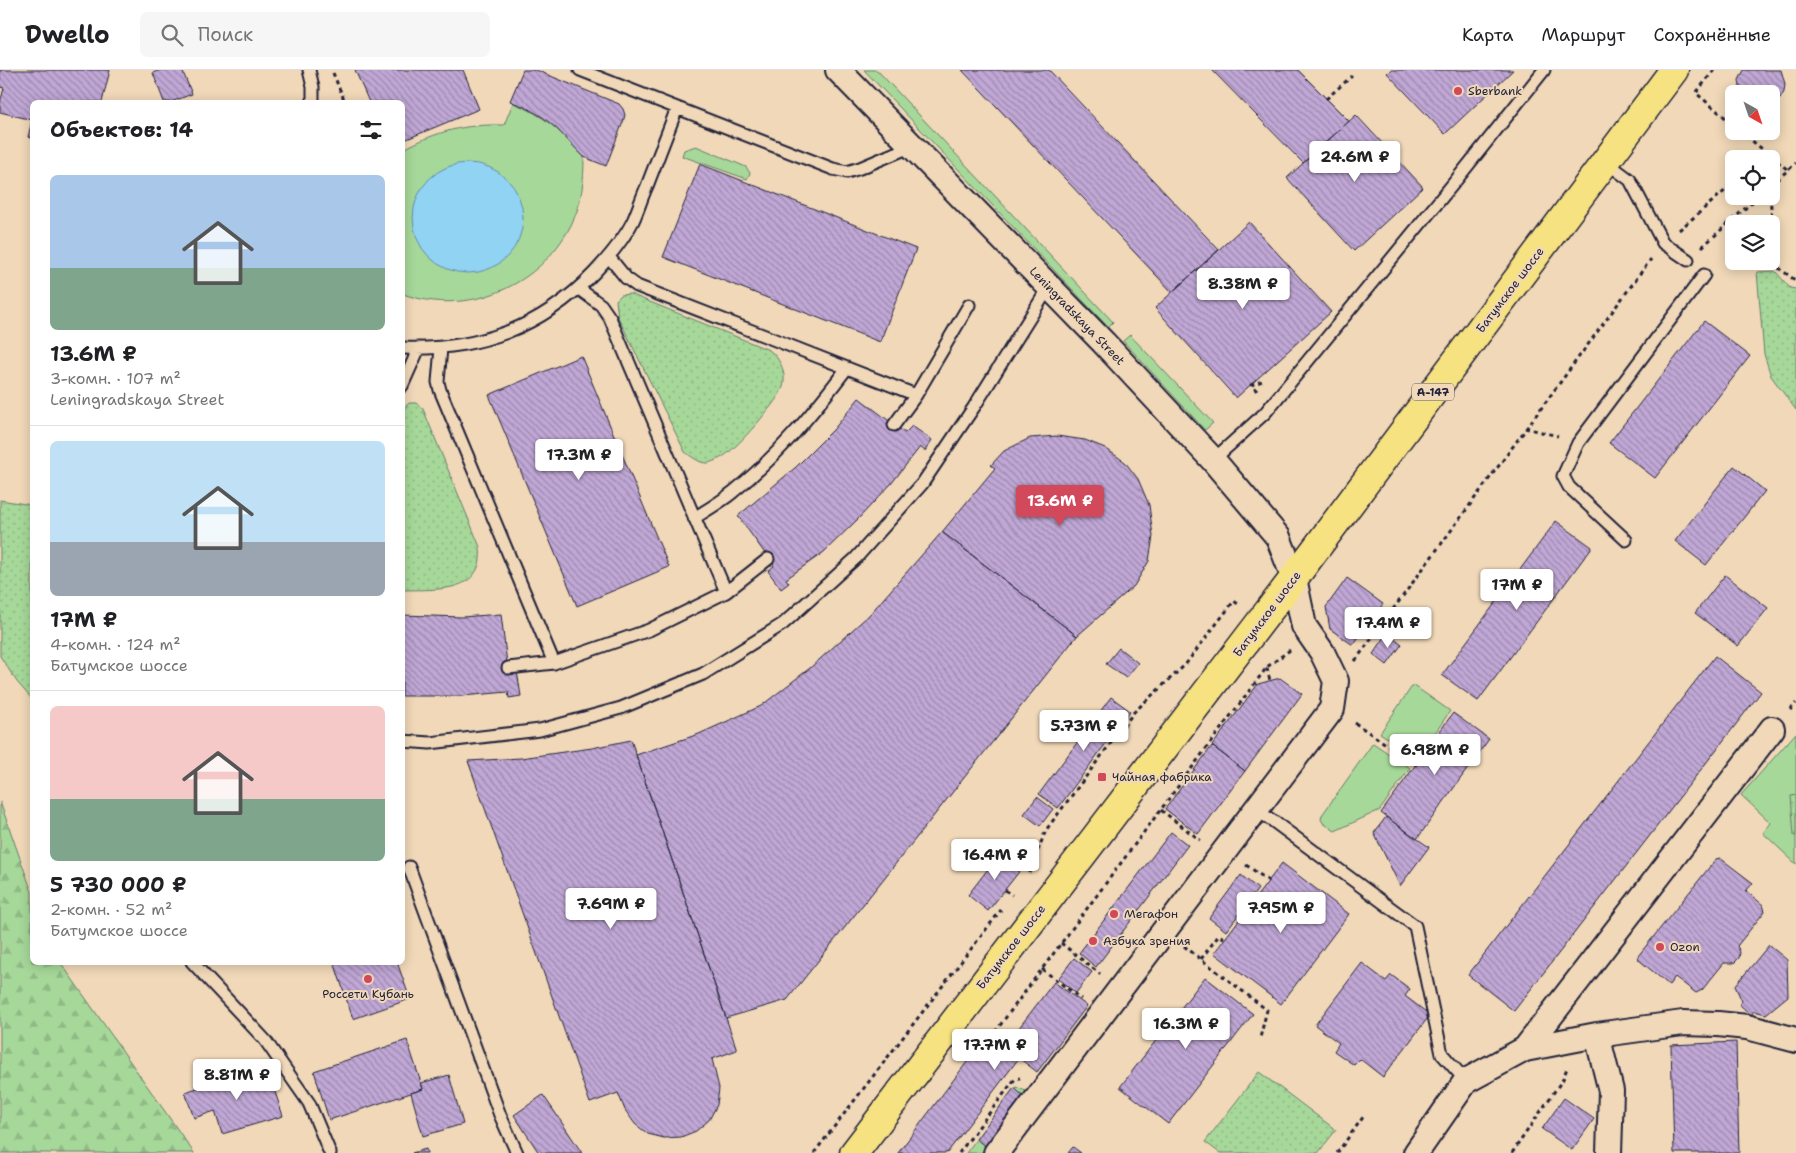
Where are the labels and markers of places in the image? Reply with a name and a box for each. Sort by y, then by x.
place label: Sberbank [1468,83,1522,99]
marker: Sberbank [1452,85,1464,97]
pin: 24.6M ₽ [1309,140,1401,183]
pin: 8.38M ₽ [1197,268,1289,310]
pin: 17.3M ₽ [533,438,625,481]
pin: 13.6M ₽ [1014,484,1106,527]
pin: 17M ₽ [1482,568,1552,611]
pin: 17.4M ₽ [1342,606,1434,649]
pin: 5.73M ₽ [1038,710,1130,752]
pin: 6.98M ₽ [1389,734,1481,776]
place label: Чайная фабрика [1112,769,1212,785]
marker: Чайная фабрика [1096,771,1108,783]
pin: 16.4M ₽ [949,838,1041,881]
pin: 7.69M ₽ [565,888,657,930]
pin: 7.95M ₽ [1235,892,1327,934]
place label: Мегафон [1124,906,1178,922]
marker: Мегафон [1108,908,1120,920]
place label: Азбука зрения [1103,933,1191,949]
marker: Азбука зрения [1087,935,1099,947]
place label: Ozon [1670,939,1700,955]
marker: Ozon [1654,941,1666,953]
marker: Россети Кубань [362,973,374,985]
place label: Россети Кубань [322,986,414,1002]
pin: 16.3M ₽ [1140,1008,1232,1050]
pin: 17.7M ₽ [949,1028,1041,1071]
pin: 8.81M ₽ [191,1058,283,1101]

